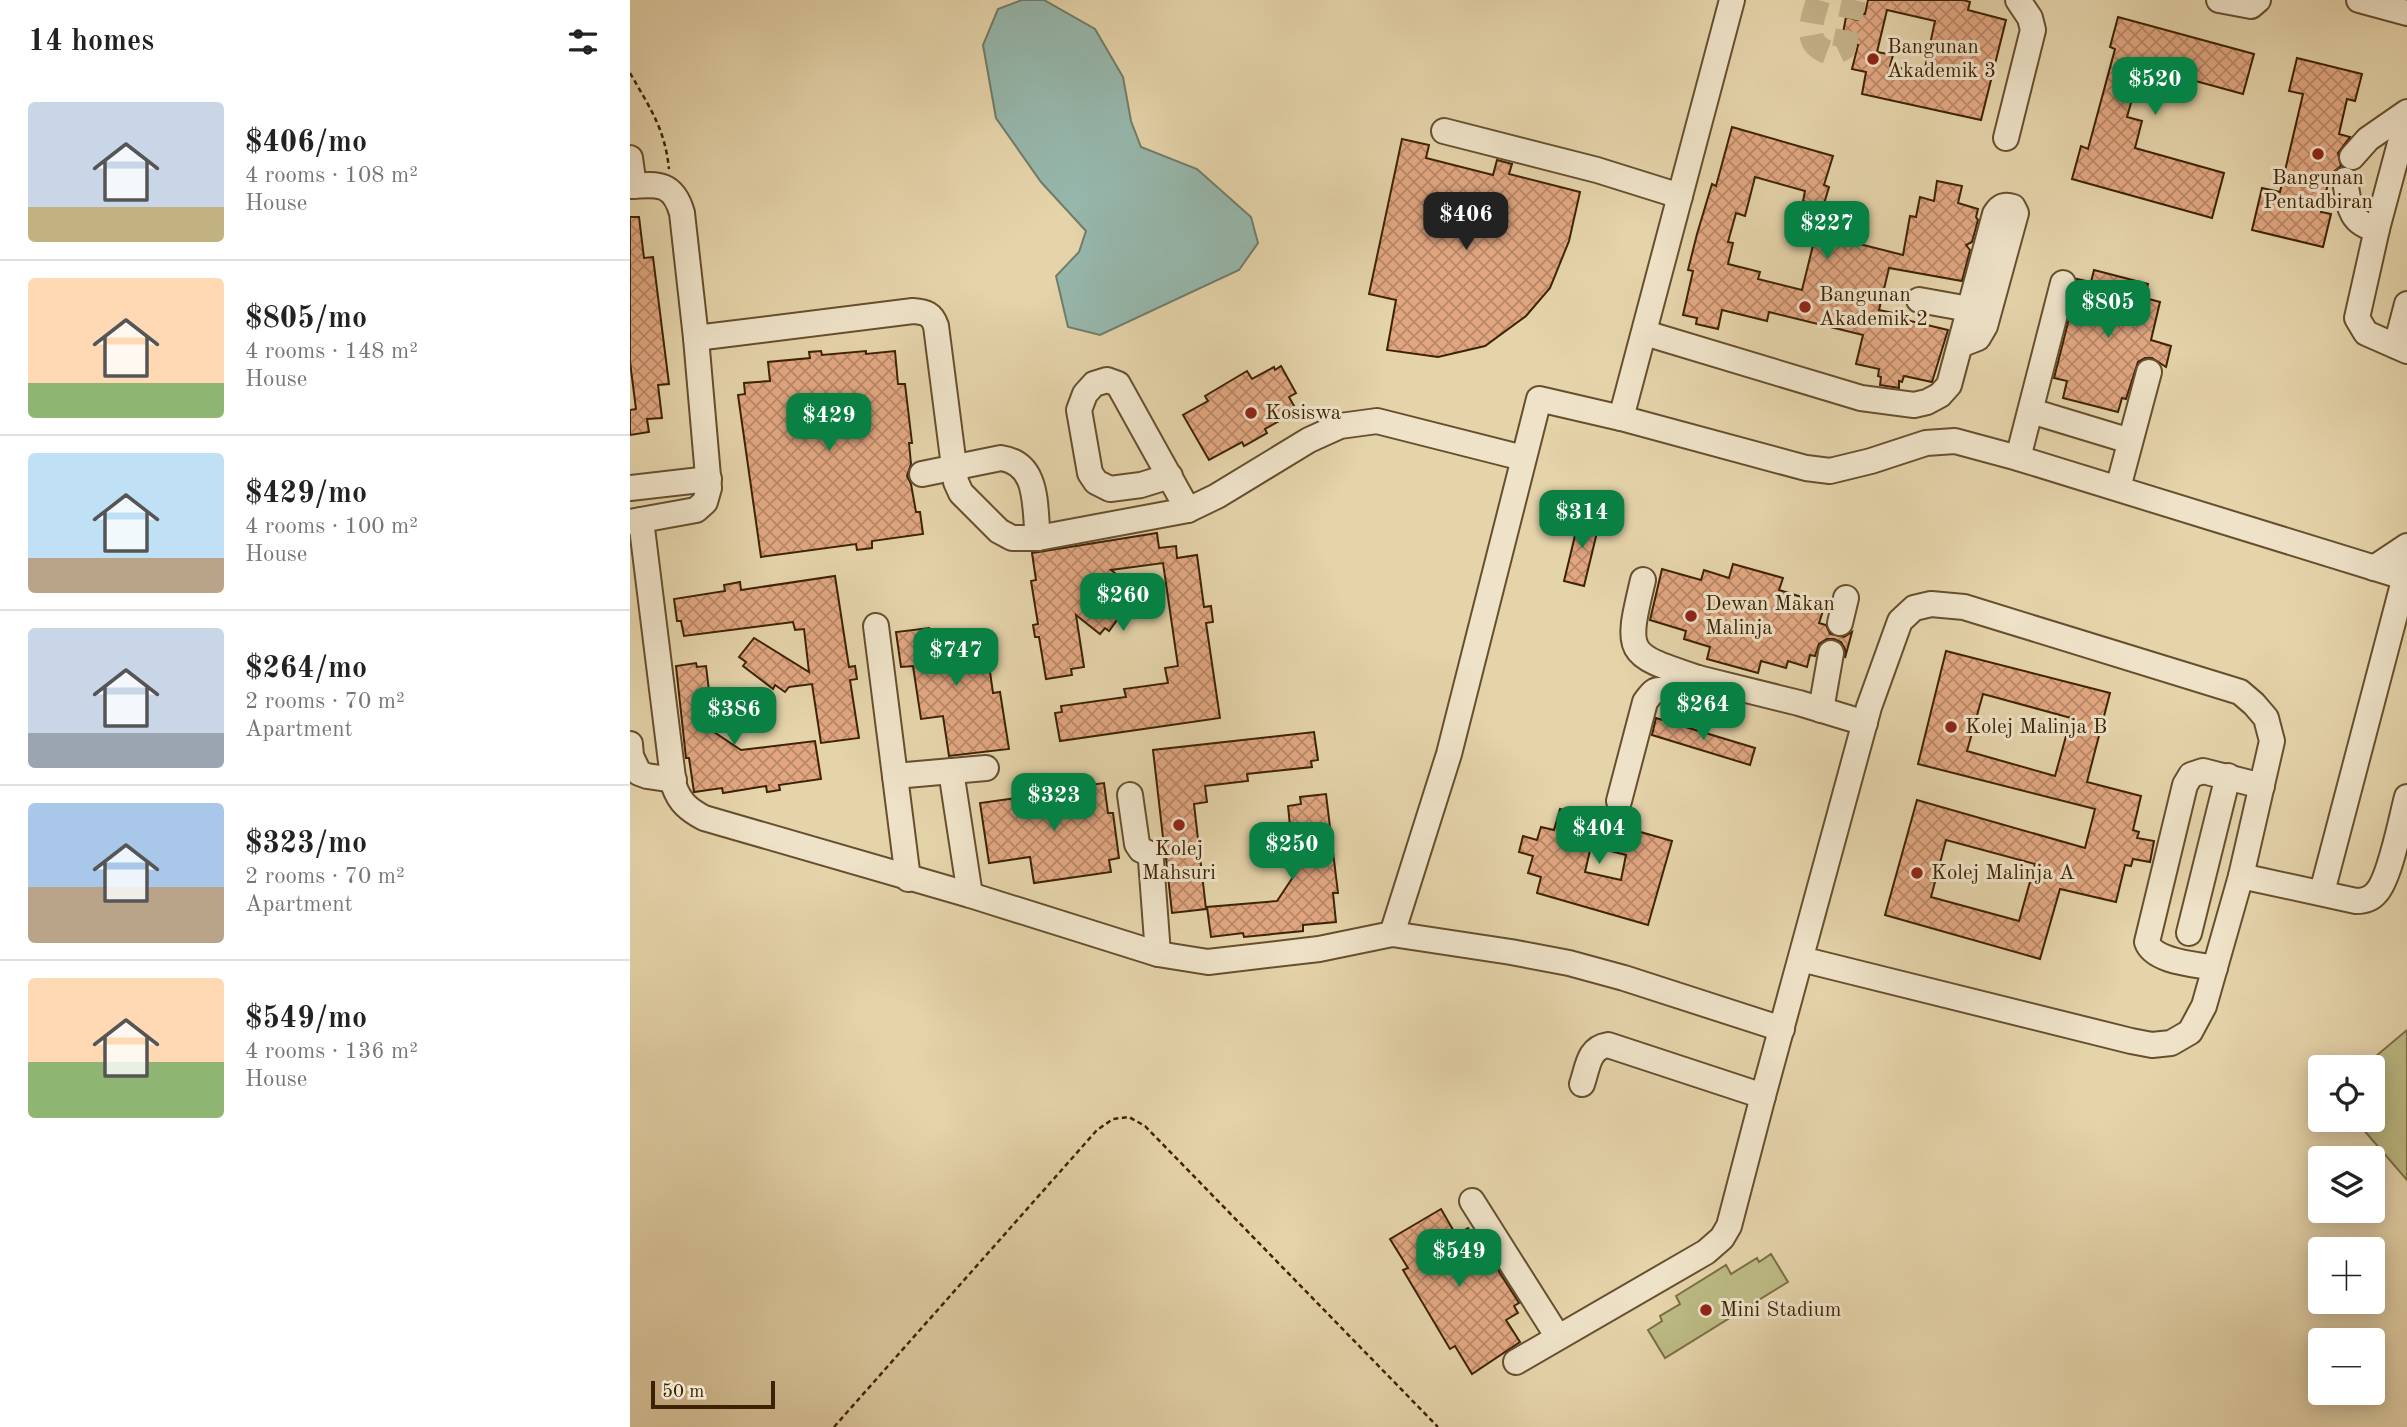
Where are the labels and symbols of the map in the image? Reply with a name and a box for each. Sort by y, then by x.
place label: Bangunan Akademik 3 [1887,37,1996,82]
marker: Bangunan Akademik 3 [1865,51,1881,67]
pin: $520 [2114,58,2196,117]
marker: Bangunan Pentadbiran [2310,146,2326,162]
place label: Bangunan Pentadbiran [2263,168,2373,213]
pin: $406 [1425,192,1507,252]
pin: $227 [1786,202,1868,261]
pin: $805 [2067,280,2149,340]
place label: Bangunan Akademik 2 [1819,285,1928,330]
marker: Bangunan Akademik 2 [1797,299,1813,315]
pin: $429 [788,393,870,453]
place label: Kosiswa [1265,403,1341,424]
marker: Kosiswa [1243,405,1259,421]
pin: $314 [1541,490,1623,550]
pin: $260 [1082,574,1164,633]
place label: Dewan Makan Malinja [1705,594,1835,639]
marker: Dewan Makan Malinja [1683,608,1699,624]
pin: $747 [915,628,997,688]
pin: $264 [1662,682,1744,742]
pin: $386 [693,688,775,747]
place label: Kolej Malinja B [1965,717,2107,738]
marker: Kolej Malinja B [1943,719,1959,735]
pin: $323 [1013,774,1095,833]
pin: $404 [1558,806,1640,866]
marker: Kolej Mahsuri [1171,817,1187,833]
pin: $250 [1251,822,1333,882]
place label: Kolej Mahsuri [1142,839,1216,884]
place label: Kolej Malinja A [1931,863,2075,884]
marker: Kolej Malinja A [1909,865,1925,881]
pin: $549 [1418,1230,1500,1289]
place label: Mini Stadium [1720,1300,1841,1321]
marker: Mini Stadium [1698,1302,1714,1318]
scale bar [651,1378,775,1410]

